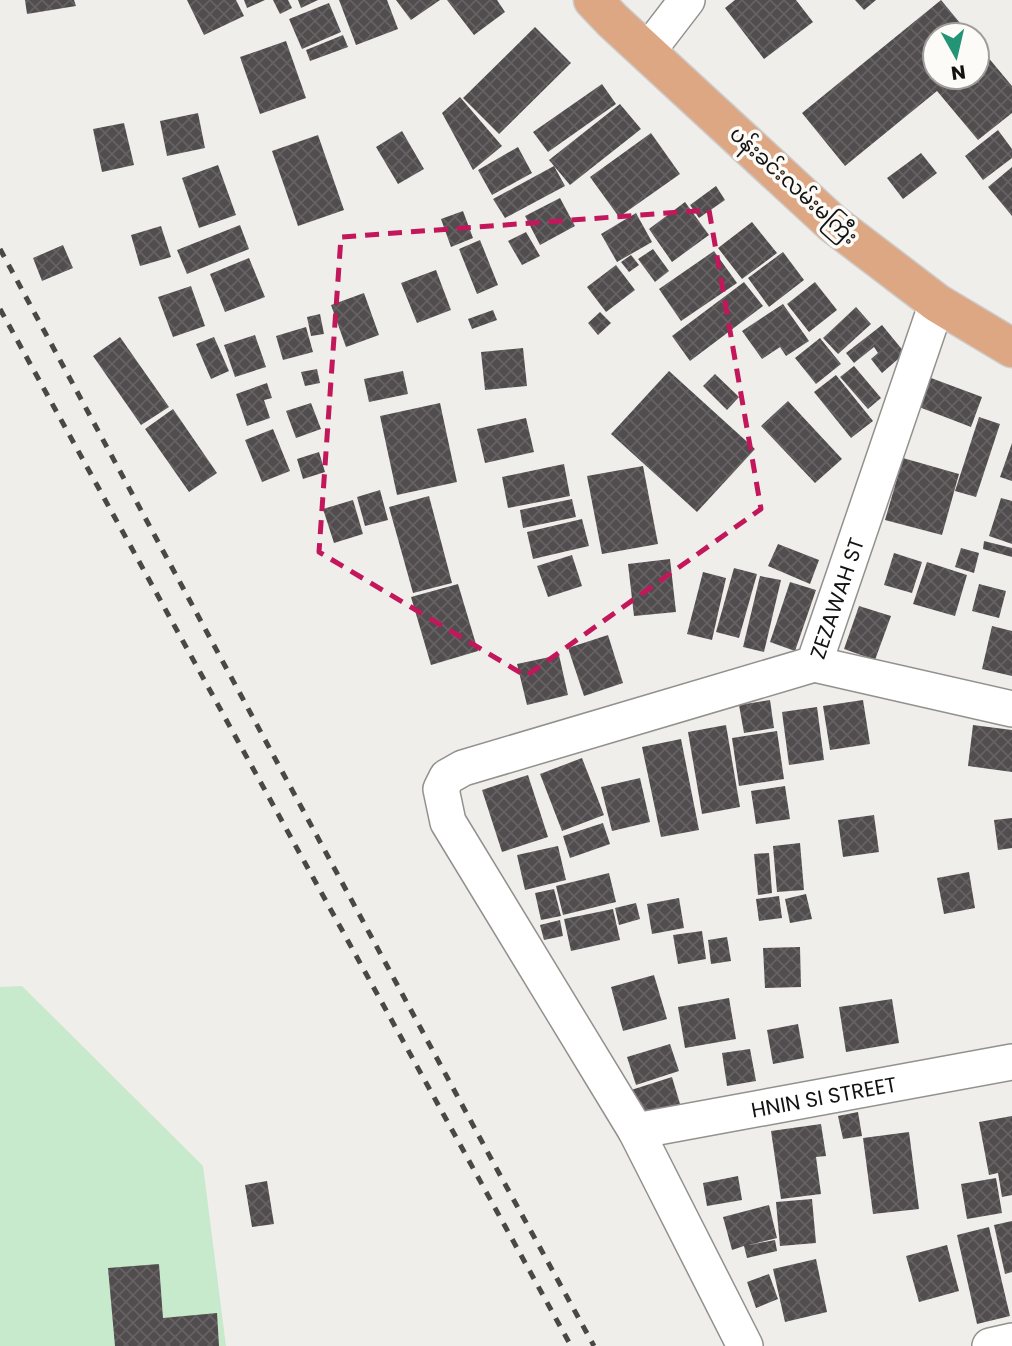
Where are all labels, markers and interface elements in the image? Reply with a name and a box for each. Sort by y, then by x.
north arrow [921,21,991,91]
text: N [949,58,967,87]
street label: ပန်းခင်းလမ်းမကြီး [722,119,865,253]
street label: ZEZAWAH ST [802,534,871,662]
street label: HNIN SI STREET [749,1069,899,1124]

